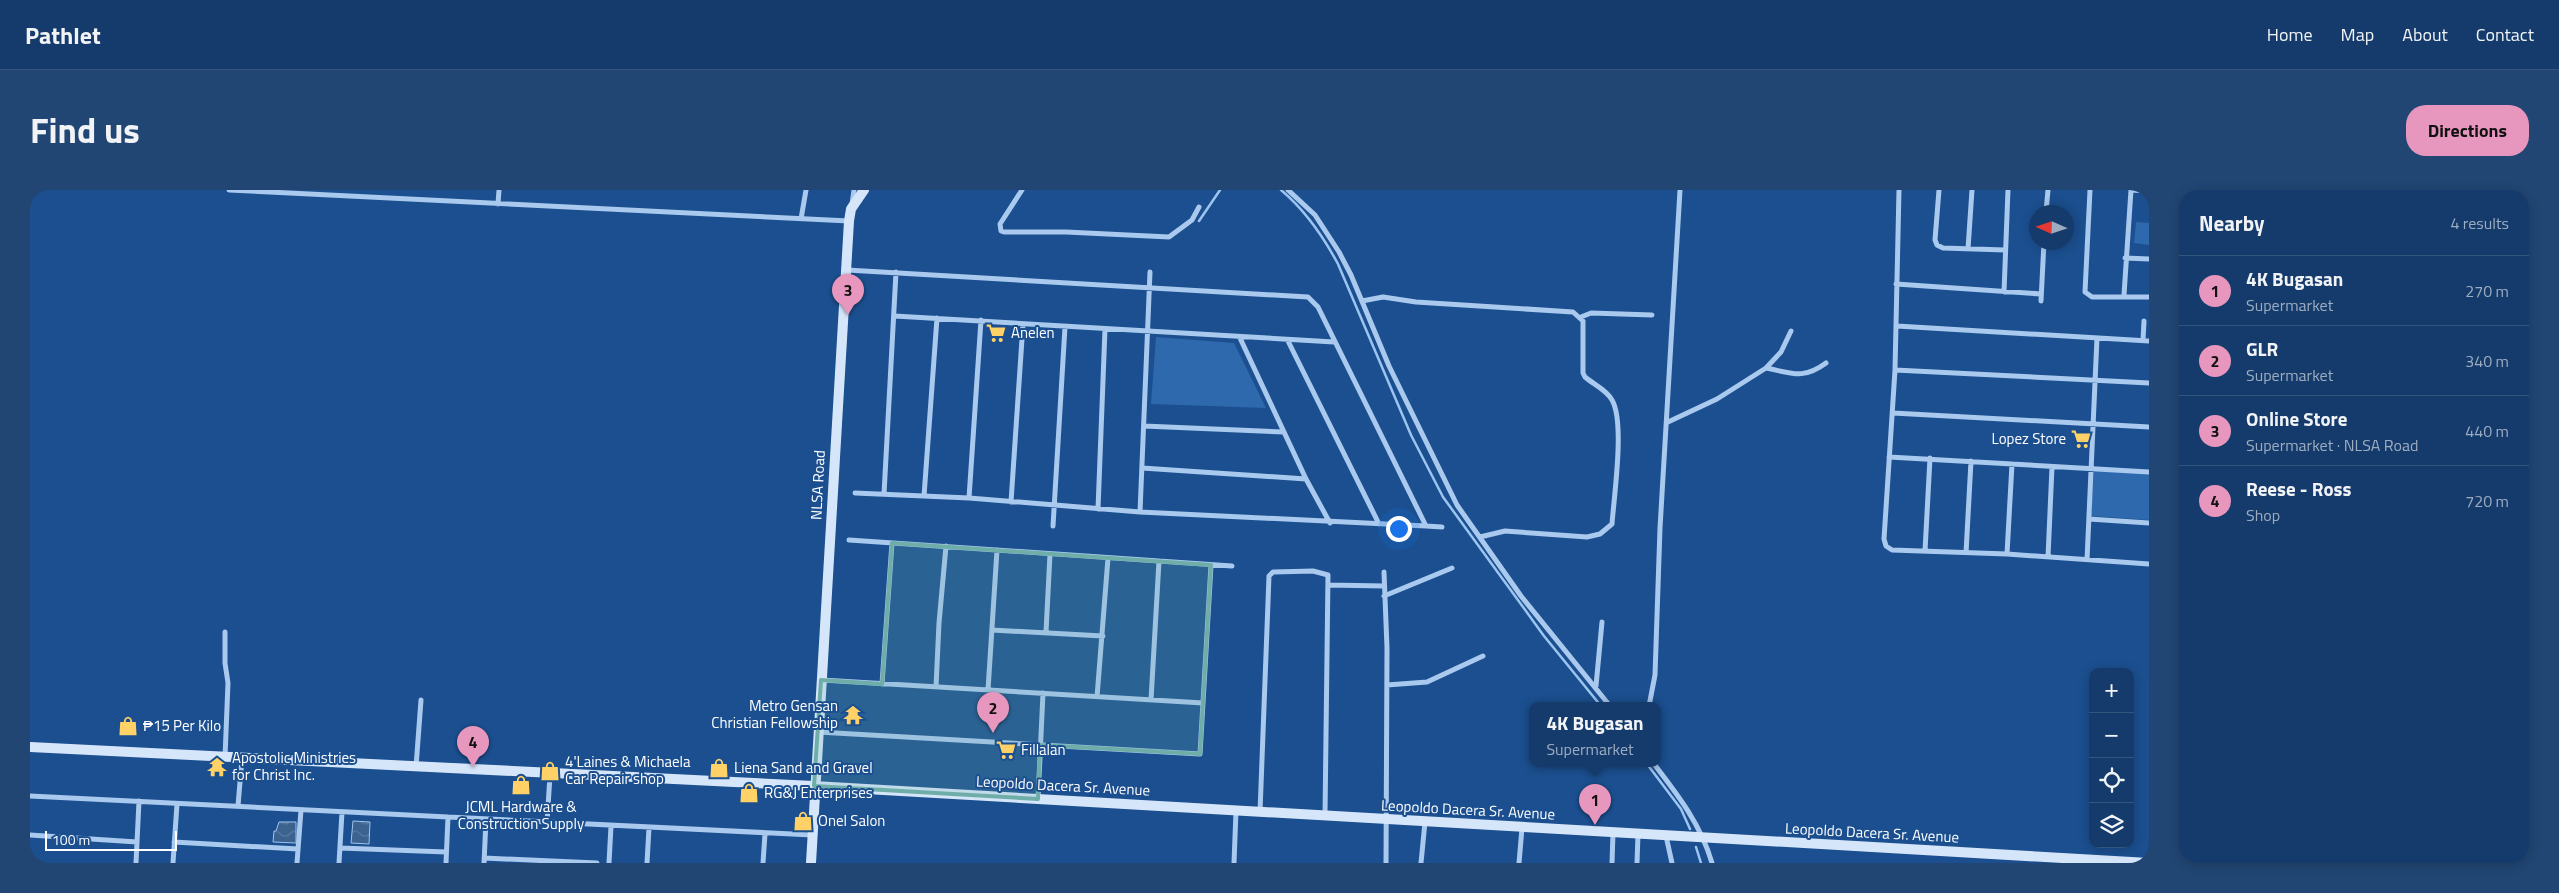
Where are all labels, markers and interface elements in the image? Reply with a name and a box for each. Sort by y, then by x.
text: Pathlet [25,17,101,53]
text: Home [2267,21,2313,48]
text: Map [2341,21,2374,48]
text: About [2402,21,2448,48]
text: Contact [2476,21,2534,48]
text: Find us [30,103,140,157]
button: Directions [2406,105,2529,156]
north arrow [2029,205,2074,250]
text: Nearby [2199,207,2264,239]
text: 4 results [2450,211,2509,235]
text: 4K Bugasan [2246,264,2343,293]
pin: 3 [832,274,864,315]
text: 1 [2211,279,2219,303]
text: 270 m [2465,279,2509,303]
text: Supermarket [2246,293,2333,317]
place label: Anelen [1011,321,1055,344]
supermarket icon: Anelen [985,322,1007,344]
text: GLR [2246,334,2278,363]
text: 2 [2211,349,2219,373]
text: 340 m [2465,349,2509,373]
text: Supermarket [2246,363,2333,387]
text: Online Store [2246,404,2347,433]
text: 3 [2211,419,2219,443]
text: 440 m [2465,419,2509,443]
place label: Lopez Store [1992,427,2066,450]
supermarket icon: Lopez Store [2070,428,2092,450]
text: Supermarket · NLSA Road [2246,433,2418,457]
street label: NLSA Road [804,449,831,521]
text: Reese - Ross [2246,474,2351,503]
text: 4 [2211,489,2219,513]
text: 720 m [2465,489,2509,513]
text: Shop [2246,503,2280,527]
your location [1386,516,1412,542]
map controls [2089,668,2134,848]
button: + [2089,668,2134,713]
pin: 2 [977,692,1009,733]
place label: Metro Gensan Christian Fellowship [711,694,838,734]
popup [1529,702,1661,767]
temple icon: Metro Gensan Christian Fellowship [842,704,864,726]
text: 4K Bugasan [1546,708,1644,737]
button: − [2089,713,2134,758]
place label: ₱15 Per Kilo [143,714,221,737]
shop icon: ₱15 Per Kilo [117,715,139,737]
pin: 4 [457,726,489,767]
text: Supermarket [1546,737,1634,761]
place label: Fillalan [1021,738,1066,761]
supermarket icon: Fillalan [995,739,1017,761]
place label: Apostolic Ministries for Christ Inc. [232,746,356,786]
place label: 4'Laines & Michaela Car Repair shop [565,750,691,790]
temple icon: Apostolic Ministries for Christ Inc. [206,756,228,778]
place label: Liena Sand and Gravel [734,756,873,779]
shop icon: Liena Sand and Gravel [708,757,730,779]
button: locate [2089,758,2134,803]
shop icon: 4'Laines & Michaela Car Repair shop [539,760,561,782]
street label: Leopoldo Dacera Sr. Avenue [975,769,1151,802]
shop icon: JCML Hardware & Construction Supply [510,774,532,796]
place label: RG&J Enterprises [764,781,873,804]
shop icon: RG&J Enterprises [738,782,760,804]
pin: 1 [1579,784,1611,825]
street label: Leopoldo Dacera Sr. Avenue [1380,793,1556,826]
place label: JCML Hardware & Construction Supply [458,795,584,835]
button: layers [2089,803,2134,848]
place label: Onel Salon [818,809,885,832]
shop icon: Onel Salon [792,810,814,832]
street label: Leopoldo Dacera Sr. Avenue [1784,816,1960,849]
scale bar [45,828,178,851]
text: 100 m [52,829,90,850]

